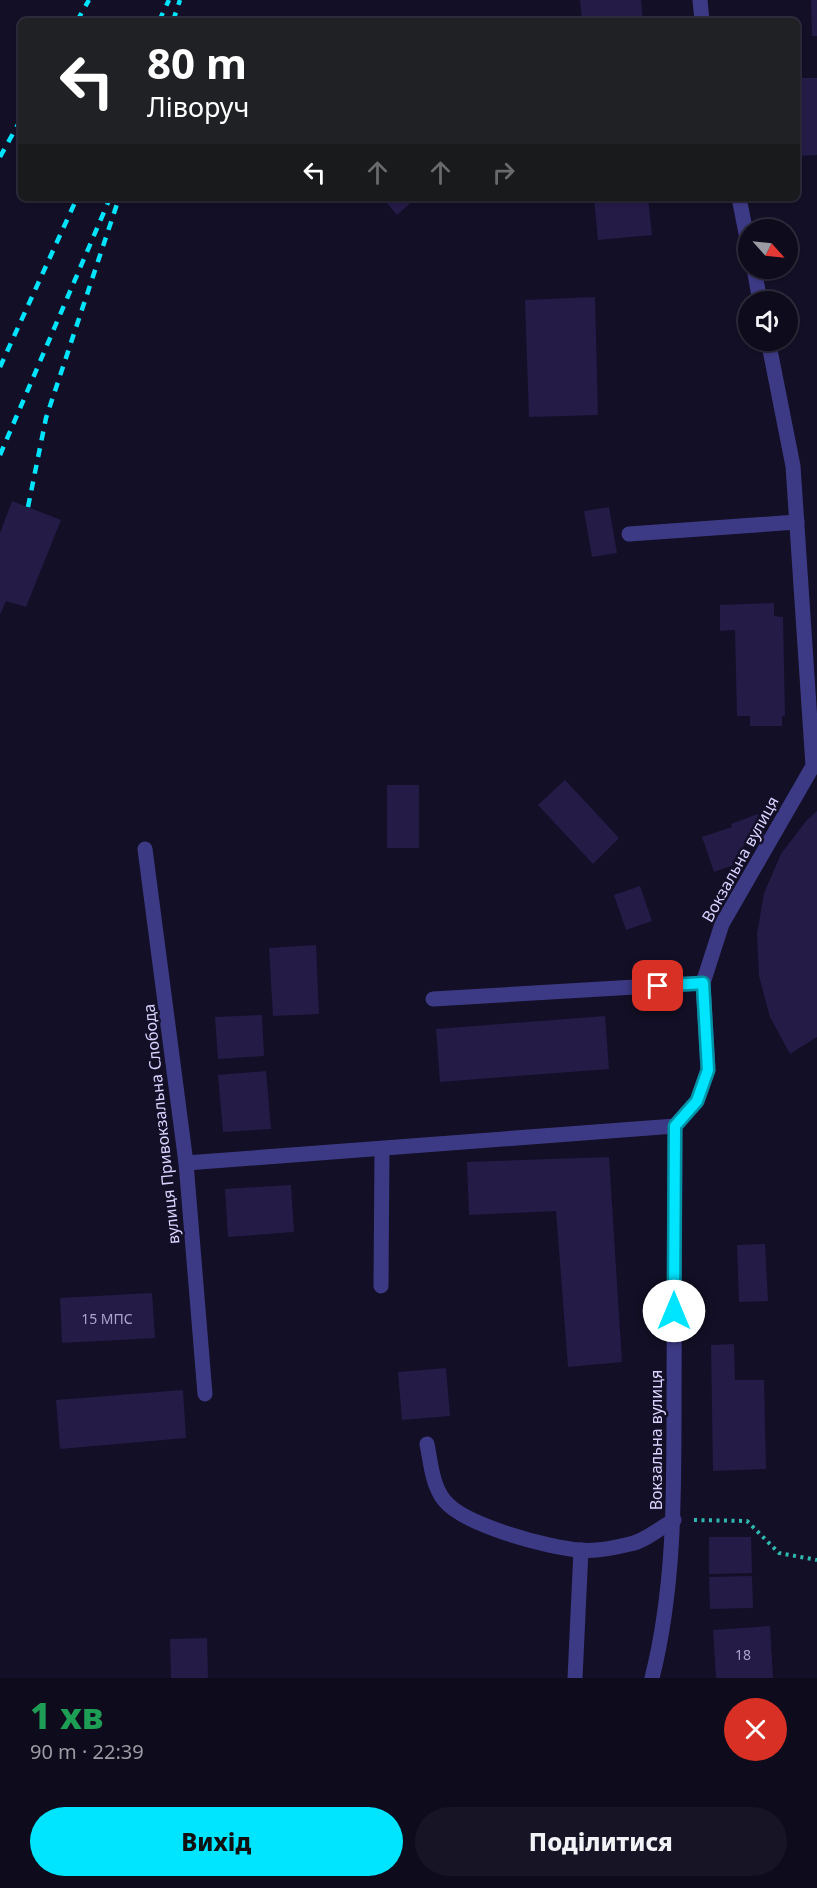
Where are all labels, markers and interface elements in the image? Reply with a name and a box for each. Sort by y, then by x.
text: 80 m [147,34,247,91]
icon: left [48,42,126,120]
text: Ліворуч [147,88,249,125]
icon: left [298,156,331,189]
icon: ahead [361,156,394,189]
icon: ahead [424,156,457,189]
icon: right [487,156,520,189]
north arrow [738,219,798,279]
map controls [738,219,798,351]
button: sound [738,291,798,351]
street label: Вокзальна вулиця [696,792,784,926]
pin [632,960,683,1011]
icon: arrive [641,969,674,1002]
street label: вулиця Привокзальна Слобода [137,1003,185,1245]
position arrow [642,1279,706,1343]
house number: 15 МПС [81,1309,133,1328]
street label: Вокзальна вулиця [645,1370,667,1510]
house number: 18 [735,1645,751,1664]
text: 1 хв [30,1691,103,1740]
button: close [724,1698,787,1761]
text: 90 m · 22:39 [30,1738,144,1765]
button: Вихід [30,1807,403,1876]
button: Поділитися [415,1807,787,1876]

